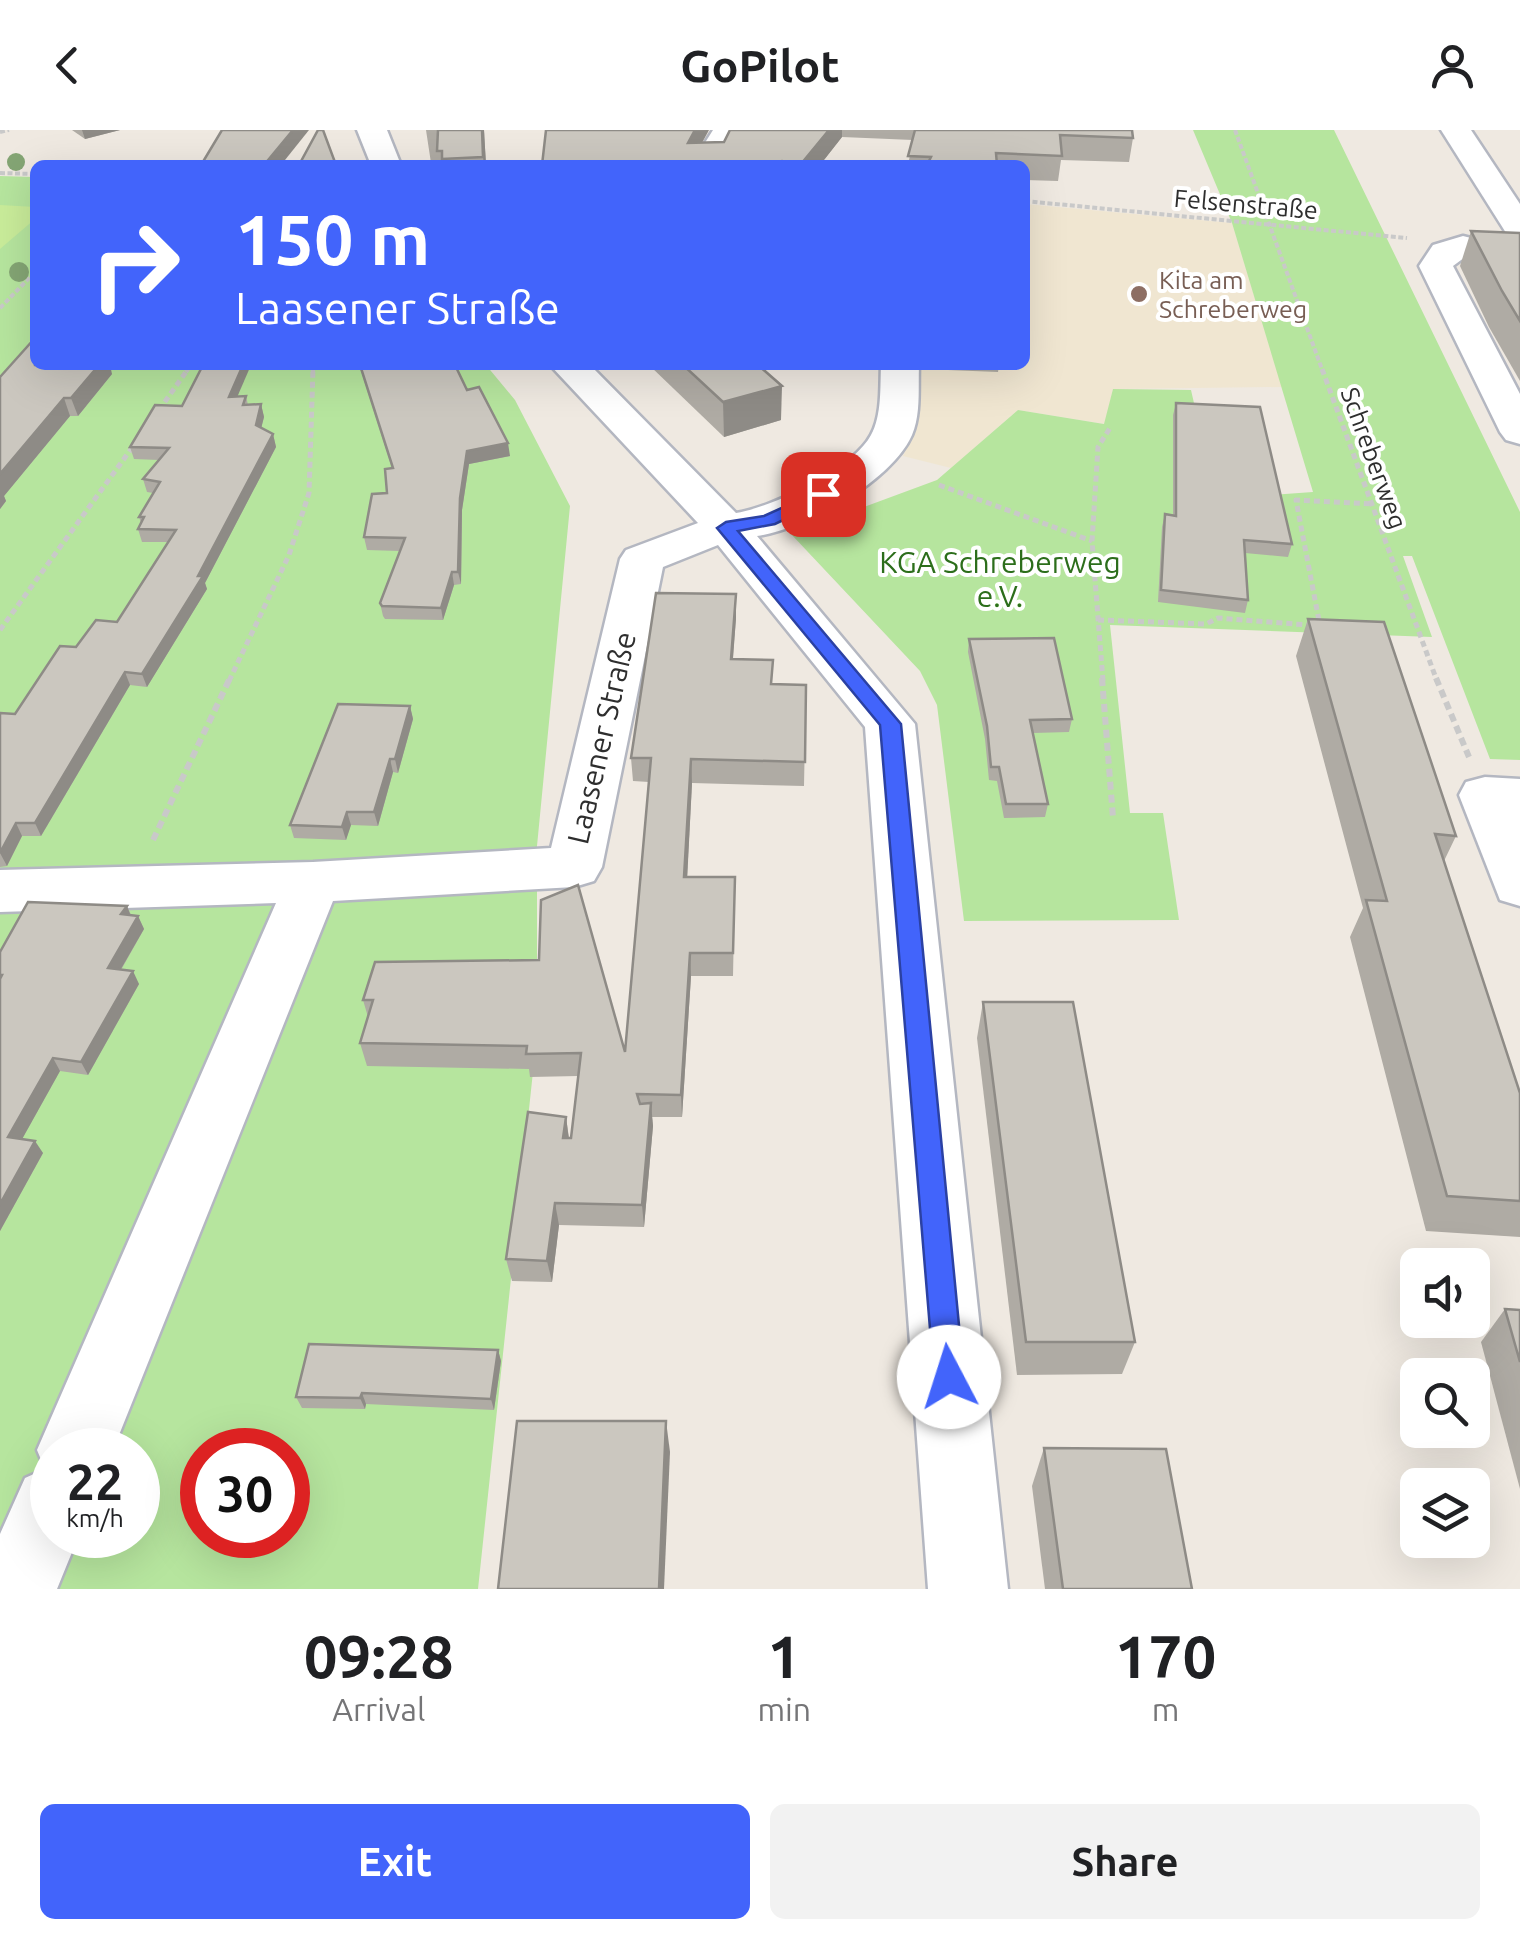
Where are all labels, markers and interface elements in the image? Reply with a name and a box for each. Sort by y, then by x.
icon: back [40,38,95,93]
icon: person [1425,38,1480,93]
text: GoPilot [680,40,840,91]
street label: Felsenstraße [1173,184,1319,224]
icon: right [70,200,200,330]
text: 150 m [235,200,430,278]
place label: Kita am Schreberweg [1159,266,1307,323]
text: Laasener Straße [235,282,560,333]
marker: Kita am Schreberweg [1128,283,1150,305]
street label: Schreberweg [1336,384,1412,532]
pin [781,452,866,537]
icon: arrive [796,467,851,522]
park label: KGA Schreberweg e.V. [879,545,1121,613]
street label: Laasener Straße [560,628,642,847]
map controls [1400,1248,1490,1558]
button: sound [1400,1248,1490,1338]
position arrow [897,1325,1001,1429]
button: search [1400,1358,1490,1448]
speed limit sign: 30 [180,1428,310,1558]
text: 22 [67,1453,123,1509]
button: layers [1400,1468,1490,1558]
text: km/h [66,1504,124,1532]
text: 09:28 [304,1622,454,1689]
text: 1 [767,1622,801,1689]
text: 170 [1115,1622,1216,1689]
text: Arrival [332,1691,425,1727]
text: min [757,1691,811,1727]
text: m [1152,1691,1179,1727]
button: Exit [40,1804,750,1919]
button: Share [770,1804,1480,1919]

